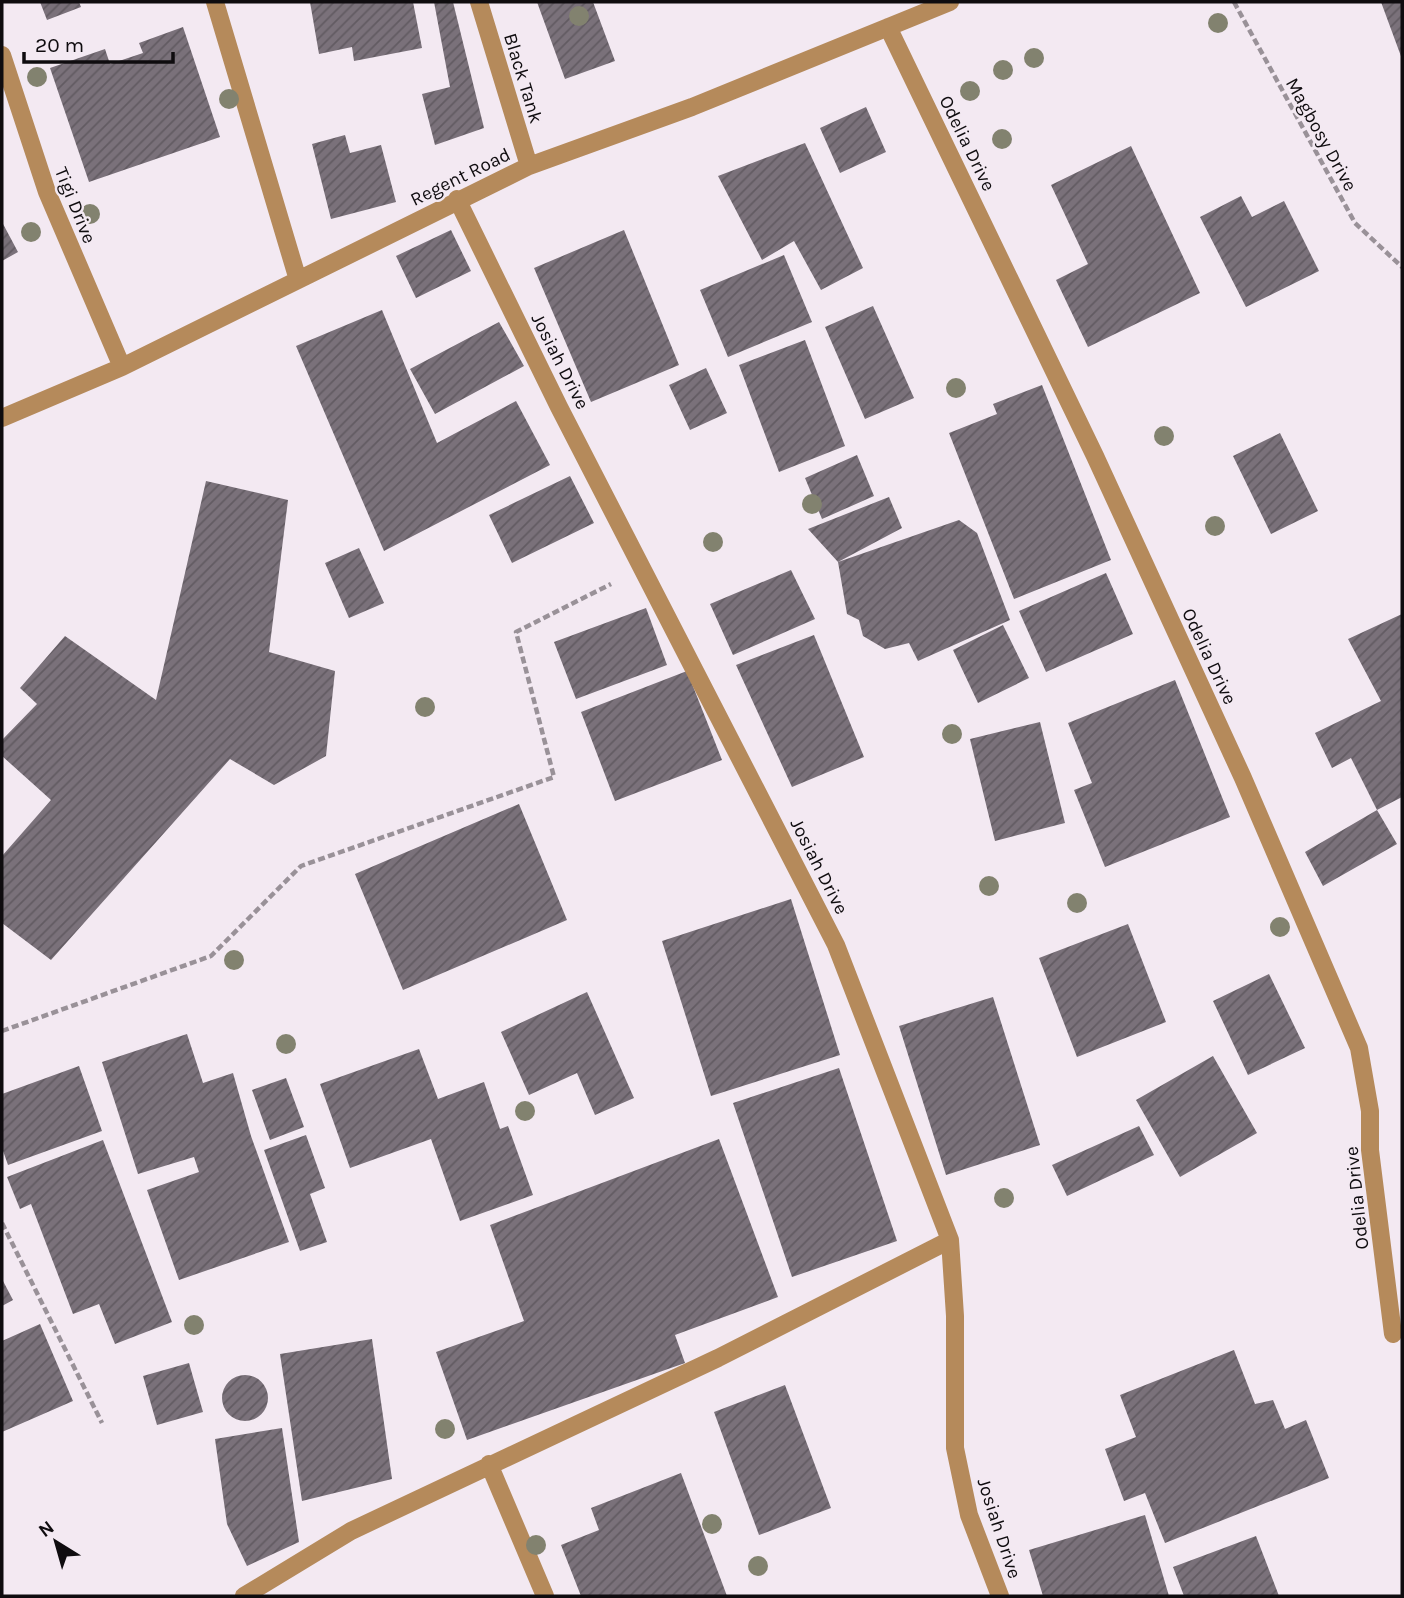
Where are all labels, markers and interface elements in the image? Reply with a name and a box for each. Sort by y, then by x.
scale bar [24,21,173,65]
street label: Black Tank [499,31,547,126]
text: 20 m [35,33,84,57]
street label: Magbosy Drive [1281,74,1361,195]
street label: Odelia Drive [935,92,1000,195]
street label: Regent Road [407,143,514,211]
street label: Tigi Drive [50,164,100,247]
street label: Josiah Drive [527,310,594,413]
street label: Odelia Drive [1177,605,1241,708]
street label: Josiah Drive [786,815,853,918]
street label: Odelia Drive [1341,1145,1373,1251]
street label: Josiah Drive [972,1475,1026,1581]
north arrow [21,1507,91,1577]
text: N [34,1516,58,1542]

